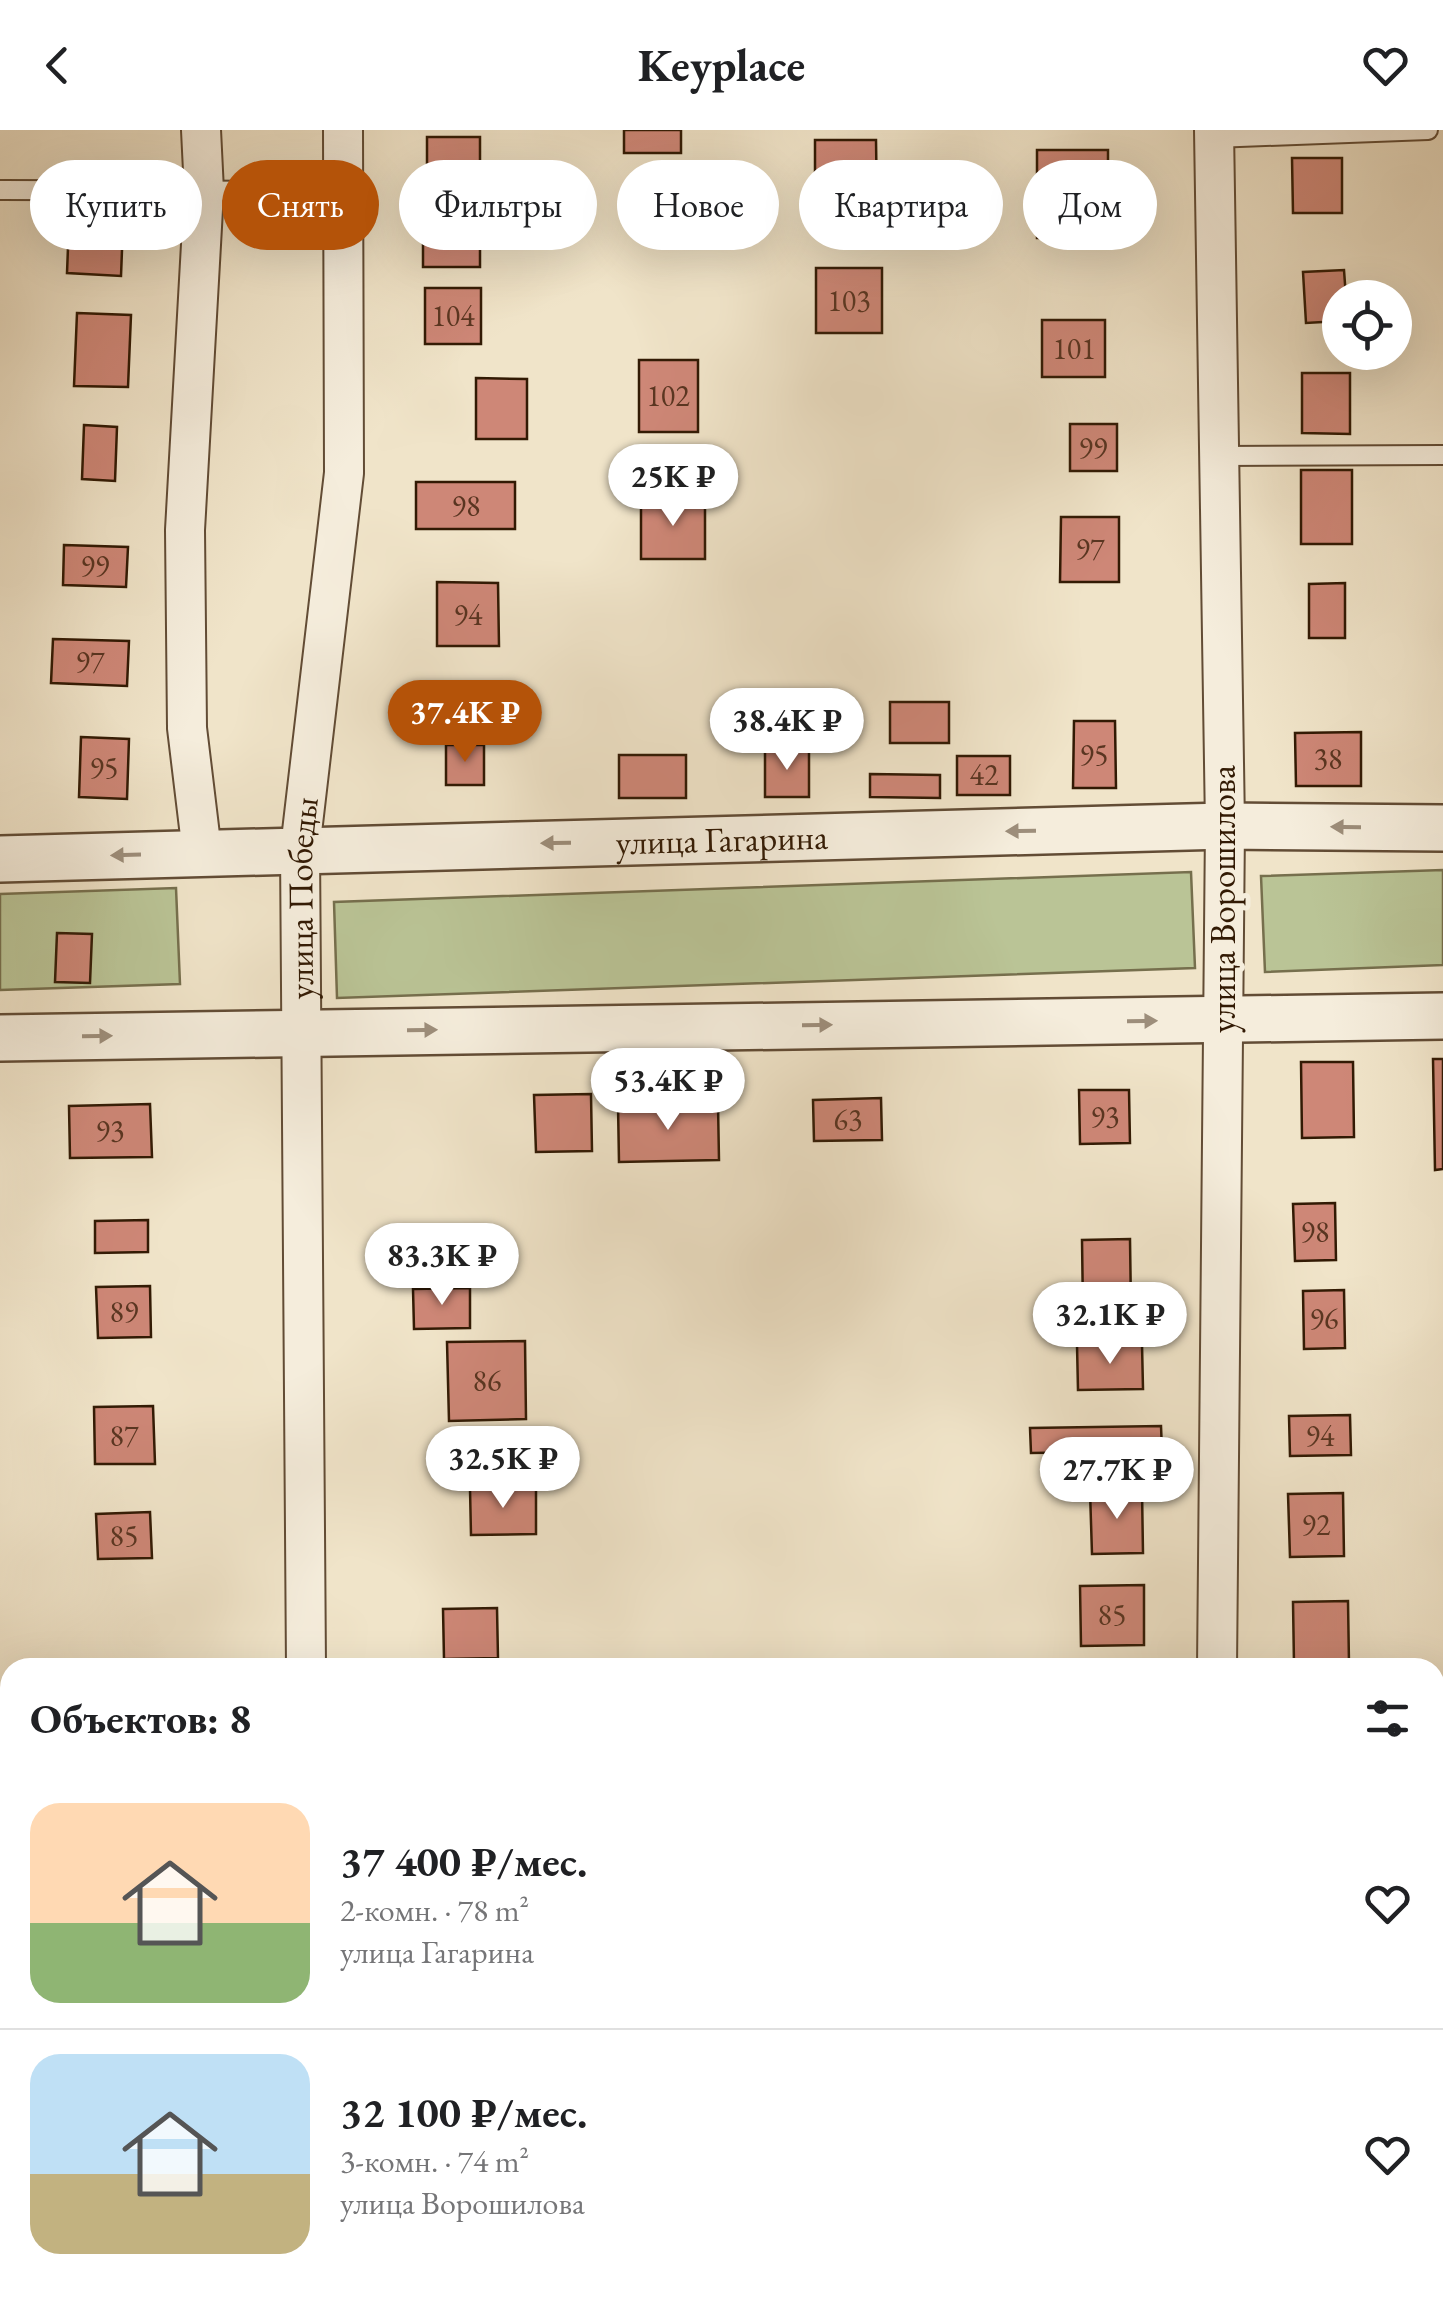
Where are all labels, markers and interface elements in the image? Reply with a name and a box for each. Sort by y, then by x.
text: Keyplace [638,36,805,94]
icon: back [30,38,85,93]
icon: heart [1358,38,1413,93]
chip: Купить [30,160,202,250]
chip: Снять [222,160,379,250]
chip: Фильтры [399,160,597,250]
chip: Новое [617,160,779,250]
chip: Квартира [799,160,1003,250]
chip: Дом [1023,160,1157,250]
map controls [1322,280,1412,370]
button: locate [1322,280,1412,370]
house number: 103 [827,281,871,320]
house number: 104 [431,296,475,335]
house number: 101 [1052,329,1096,368]
house number: 102 [646,376,690,415]
house number: 99 [1079,428,1107,467]
pin: 25K ₽ [603,444,743,529]
text: 25K ₽ [630,455,716,497]
house number: 98 [452,486,480,525]
house number: 97 [1076,529,1105,568]
house number: 99 [81,546,109,585]
house number: 94 [454,595,483,634]
house number: 97 [76,642,105,681]
pin: 37.4K ₽ [373,680,557,765]
pin: 38.4K ₽ [695,688,879,773]
text: 37.4K ₽ [410,691,520,733]
text: 38.4K ₽ [732,699,842,741]
house number: 95 [1080,735,1108,774]
house number: 38 [1314,739,1342,778]
house number: 95 [90,748,118,787]
house number: 42 [970,755,999,794]
street label: улица Ворошилова [1200,765,1246,1033]
street label: улица Победы [277,794,328,1000]
street label: улица Гагарина [615,814,828,865]
one-way arrow [1329,819,1361,835]
one-way arrow [1004,823,1036,839]
one-way arrow [539,835,571,851]
one-way arrow [109,847,141,863]
one-way arrow [1127,1013,1159,1029]
one-way arrow [802,1017,834,1033]
one-way arrow [407,1022,439,1038]
one-way arrow [82,1027,114,1043]
pin: 53.4K ₽ [576,1048,760,1133]
text: 53.4K ₽ [613,1059,723,1101]
house number: 93 [1091,1097,1119,1136]
house number: 63 [834,1100,862,1139]
house number: 93 [96,1111,124,1150]
house number: 98 [1301,1212,1329,1251]
pin: 83.3K ₽ [350,1223,534,1308]
text: 83.3K ₽ [387,1234,497,1276]
pin: 32.1K ₽ [1018,1282,1202,1367]
house number: 89 [110,1292,138,1331]
text: 32.1K ₽ [1055,1293,1165,1335]
house number: 96 [1310,1299,1338,1338]
house number: 86 [473,1361,501,1400]
house number: 87 [110,1416,139,1455]
house number: 94 [1306,1416,1335,1455]
pin: 32.5K ₽ [411,1426,595,1511]
text: 32.5K ₽ [448,1437,558,1479]
pin: 27.7K ₽ [1025,1437,1209,1522]
text: 27.7K ₽ [1062,1448,1172,1490]
house number: 92 [1302,1505,1331,1544]
house number: 85 [110,1516,138,1555]
house number: 85 [1098,1595,1126,1634]
text: Объектов: 8 [30,1691,251,1746]
icon: filters [1360,1691,1415,1746]
text: 37 400 ₽/мес. [340,1834,587,1889]
icon: home [110,1843,230,1963]
icon: heart [1360,1876,1415,1931]
text: 2-комн. · 78 m² [340,1889,529,1931]
text: улица Гагарина [340,1931,534,1973]
text: 32 100 ₽/мес. [340,2085,587,2140]
icon: home [110,2094,230,2214]
icon: heart [1360,2127,1415,2182]
text: 3-комн. · 74 m² [340,2140,529,2182]
text: улица Ворошилова [340,2182,585,2224]

